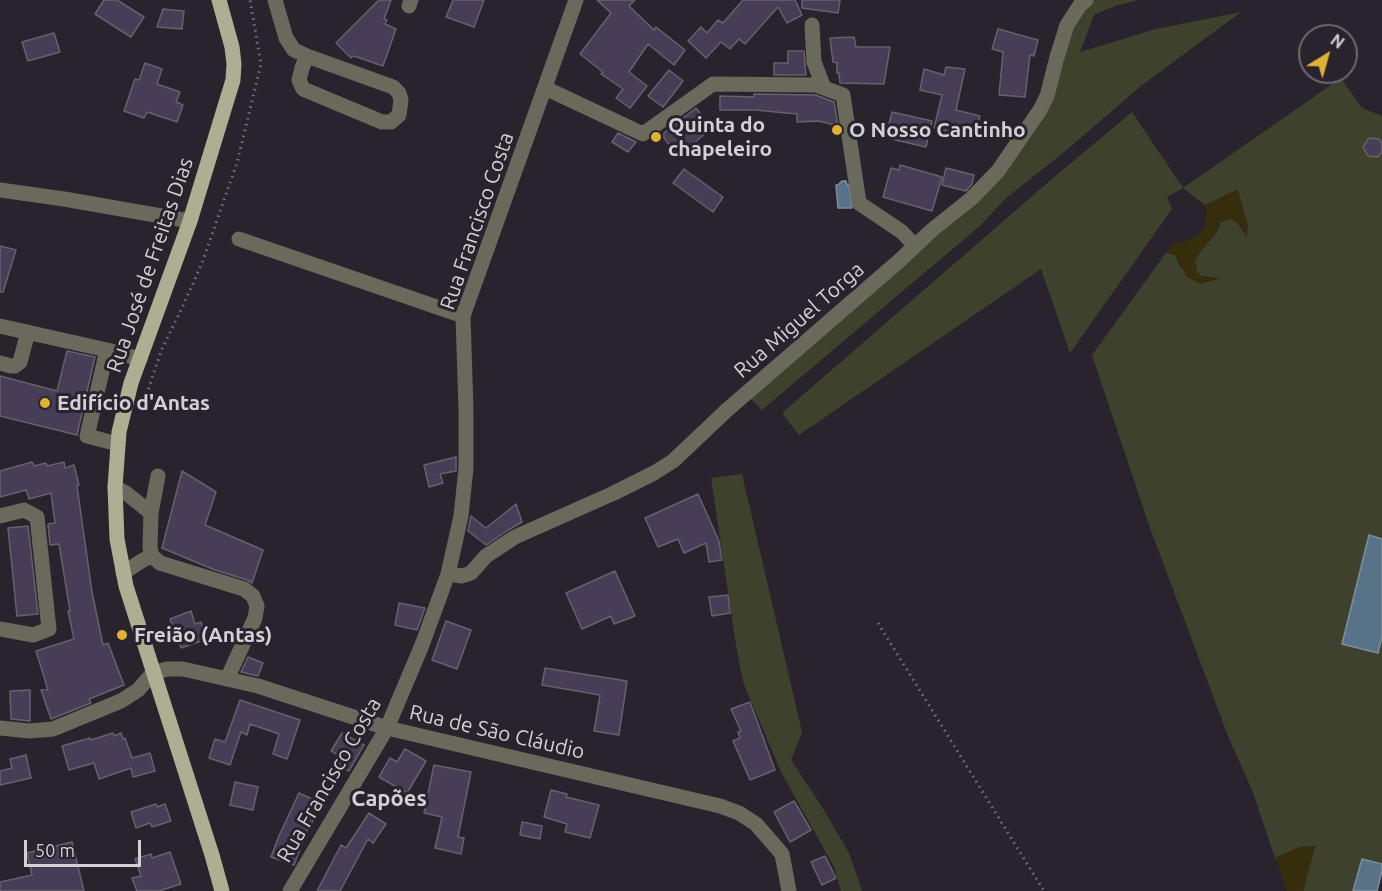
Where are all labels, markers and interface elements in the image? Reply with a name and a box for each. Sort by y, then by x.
north arrow [1298,24,1358,84]
text: N [1327,30,1348,52]
place label: Quinta do chapeleiro [668,112,772,162]
place label: O Nosso Cantinho [849,117,1026,143]
marker: O Nosso Cantinho [830,123,844,137]
street label: Rua Francisco Costa [435,129,519,313]
marker: Quinta do chapeleiro [649,130,663,144]
street label: Rua José de Freitas Dias [101,154,199,376]
street label: Rua Miguel Torga [729,257,869,383]
place label: Edifício d'Antas [57,390,210,416]
marker: Edifício d'Antas [38,396,52,410]
place label: Freião (Antas) [134,622,272,648]
marker: Freião (Antas) [115,628,129,642]
street label: Rua Francisco Costa [272,693,386,867]
street label: Rua de São Cláudio [407,700,587,764]
district label: Capões [351,786,427,812]
scale bar [27,828,144,866]
text: 50 m [35,840,75,860]

